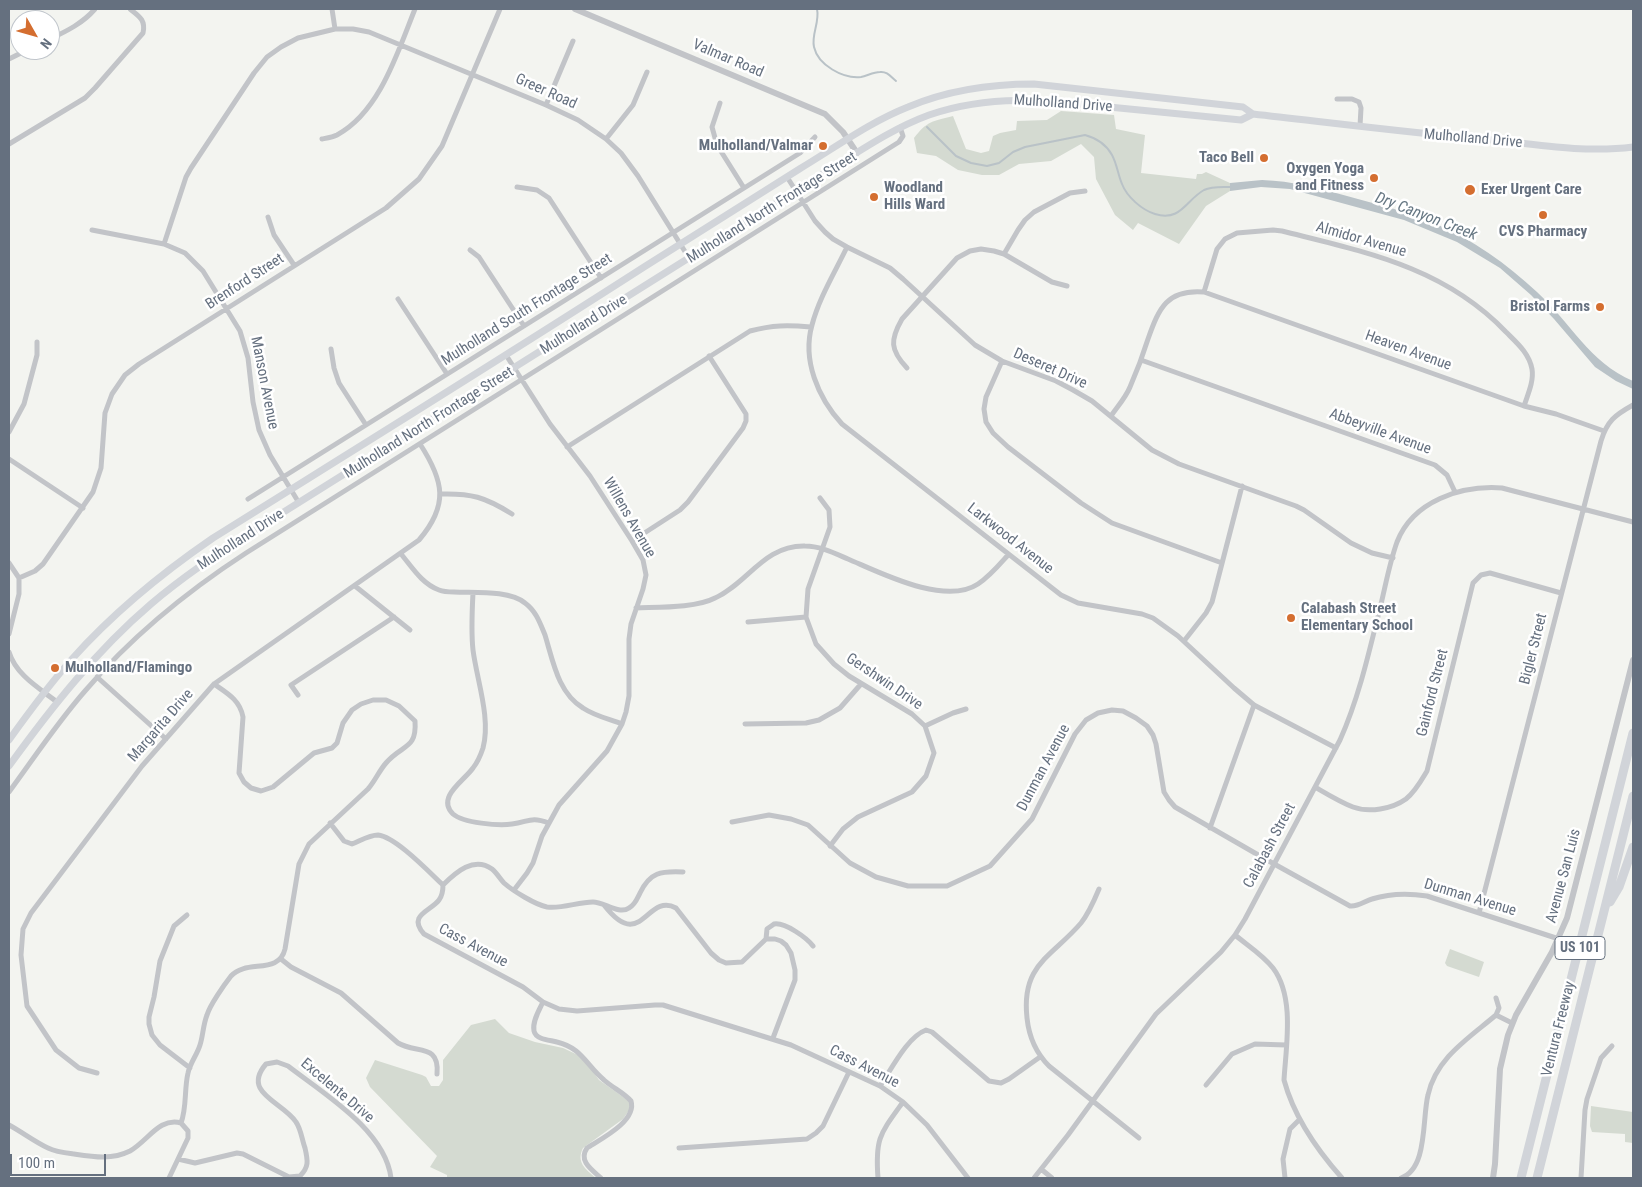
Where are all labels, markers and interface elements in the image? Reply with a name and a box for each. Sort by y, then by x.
north arrow [10,10,60,60]
text: N [37,35,55,52]
street label: Valmar Road [690,36,766,82]
street label: Greer Road [512,70,580,114]
street label: Mulholland Drive [1013,92,1113,116]
street label: Mulholland Drive [1423,126,1523,152]
place label: Mulholland/Valmar [699,137,813,155]
marker: Mulholland/Valmar [817,140,829,152]
street label: Mulholland North Frontage Street [684,148,860,268]
place label: Taco Bell [1199,149,1254,167]
marker: Taco Bell [1258,152,1270,164]
place label: Oxygen Yoga and Fitness [1286,160,1364,195]
marker: Oxygen Yoga and Fitness [1368,172,1380,184]
place label: Woodland Hills Ward [884,179,945,214]
place label: Exer Urgent Care [1481,181,1582,199]
marker: Exer Urgent Care [1463,183,1477,197]
water label: Dry Canyon Creek [1372,189,1480,245]
marker: Woodland Hills Ward [868,191,880,203]
marker: CVS Pharmacy [1537,209,1549,221]
street label: Almidor Avenue [1314,219,1408,261]
place label: CVS Pharmacy [1499,223,1587,241]
street label: Brenford Street [203,250,287,314]
street label: Mulholland South Frontage Street [438,250,616,370]
street label: Mulholland Drive [537,291,631,359]
place label: Bristol Farms [1510,298,1590,316]
marker: Bristol Farms [1594,301,1606,313]
street label: Heaven Avenue [1362,327,1454,375]
street label: Manson Avenue [246,335,282,431]
street label: Deseret Drive [1010,345,1090,393]
street label: Mulholland North Frontage Street [341,363,517,483]
street label: Abbeyville Avenue [1327,405,1433,459]
street label: Willens Avenue [599,475,659,561]
street label: Larkwood Avenue [963,500,1057,578]
street label: Mulholland Drive [195,506,287,574]
place label: Calabash Street Elementary School [1301,600,1413,635]
marker: Calabash Street Elementary School [1285,612,1297,624]
street label: Bigler Street [1516,612,1552,686]
street label: Gainford Street [1413,647,1453,739]
street label: Gershwin Drive [842,650,926,714]
place label: Mulholland/Flamingo [65,659,192,677]
marker: Mulholland/Flamingo [49,662,61,674]
street label: Margarita Drive [125,686,197,766]
street label: Dunman Avenue [1014,722,1074,814]
street label: Calabash Street [1240,800,1300,892]
street label: Avenue San Luis [1543,827,1585,925]
street label: Dunman Avenue [1422,875,1518,921]
street label: Cass Avenue [435,920,511,972]
road number: US 101 [1555,936,1605,960]
street label: Ventura Freeway [1538,979,1580,1079]
street label: Cass Avenue [826,1042,902,1092]
street label: Excelente Drive [297,1055,377,1127]
scale bar [12,1144,109,1176]
text: 100 m [18,1154,55,1172]

